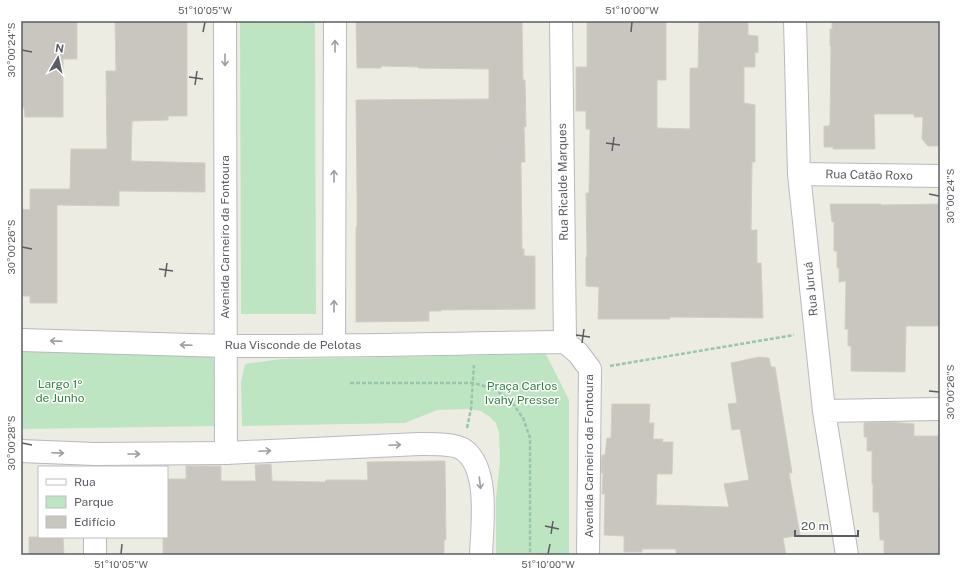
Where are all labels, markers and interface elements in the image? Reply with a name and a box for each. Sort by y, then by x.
text: 51°10'05"W [178,4,233,16]
text: 51°10'00"W [605,4,659,16]
text: 30°00'24"S [5,22,17,77]
north arrow [38,38,78,78]
one-way arrow [331,40,339,53]
text: N [54,42,65,55]
one-way arrow [221,53,229,66]
street label: Rua Ricalde Marques [555,123,571,241]
street label: Avenida Carneiro da Fontoura [218,155,232,319]
street label: Rua Catão Roxo [825,167,913,183]
text: 30°00'24"S [944,168,956,223]
one-way arrow [330,170,338,183]
text: 30°00'26"S [5,219,17,274]
street label: Rua Juruá [801,261,821,317]
one-way arrow [330,300,338,313]
one-way arrow [50,338,63,345]
street label: Rua Visconde de Pelotas [225,338,361,352]
one-way arrow [180,341,193,349]
text: 30°00'26"S [944,364,956,419]
street label: Avenida Carneiro da Fontoura [582,374,596,538]
park label: Largo 1º de Junho [35,377,85,405]
park label: Praça Carlos Ivahy Presser [485,379,560,407]
text: 30°00'28"S [5,415,17,471]
one-way arrow [388,441,401,449]
one-way arrow [258,448,271,455]
one-way arrow [51,449,64,456]
one-way arrow [127,450,140,458]
legend [38,466,168,538]
text: Rua [74,475,96,489]
one-way arrow [477,476,484,489]
text: Parque [74,495,114,509]
scale bar [795,512,858,538]
text: Edifício [74,515,116,529]
text: 20 m [801,519,829,533]
text: 51°10'05"W [94,558,149,570]
text: 51°10'00"W [521,558,575,570]

